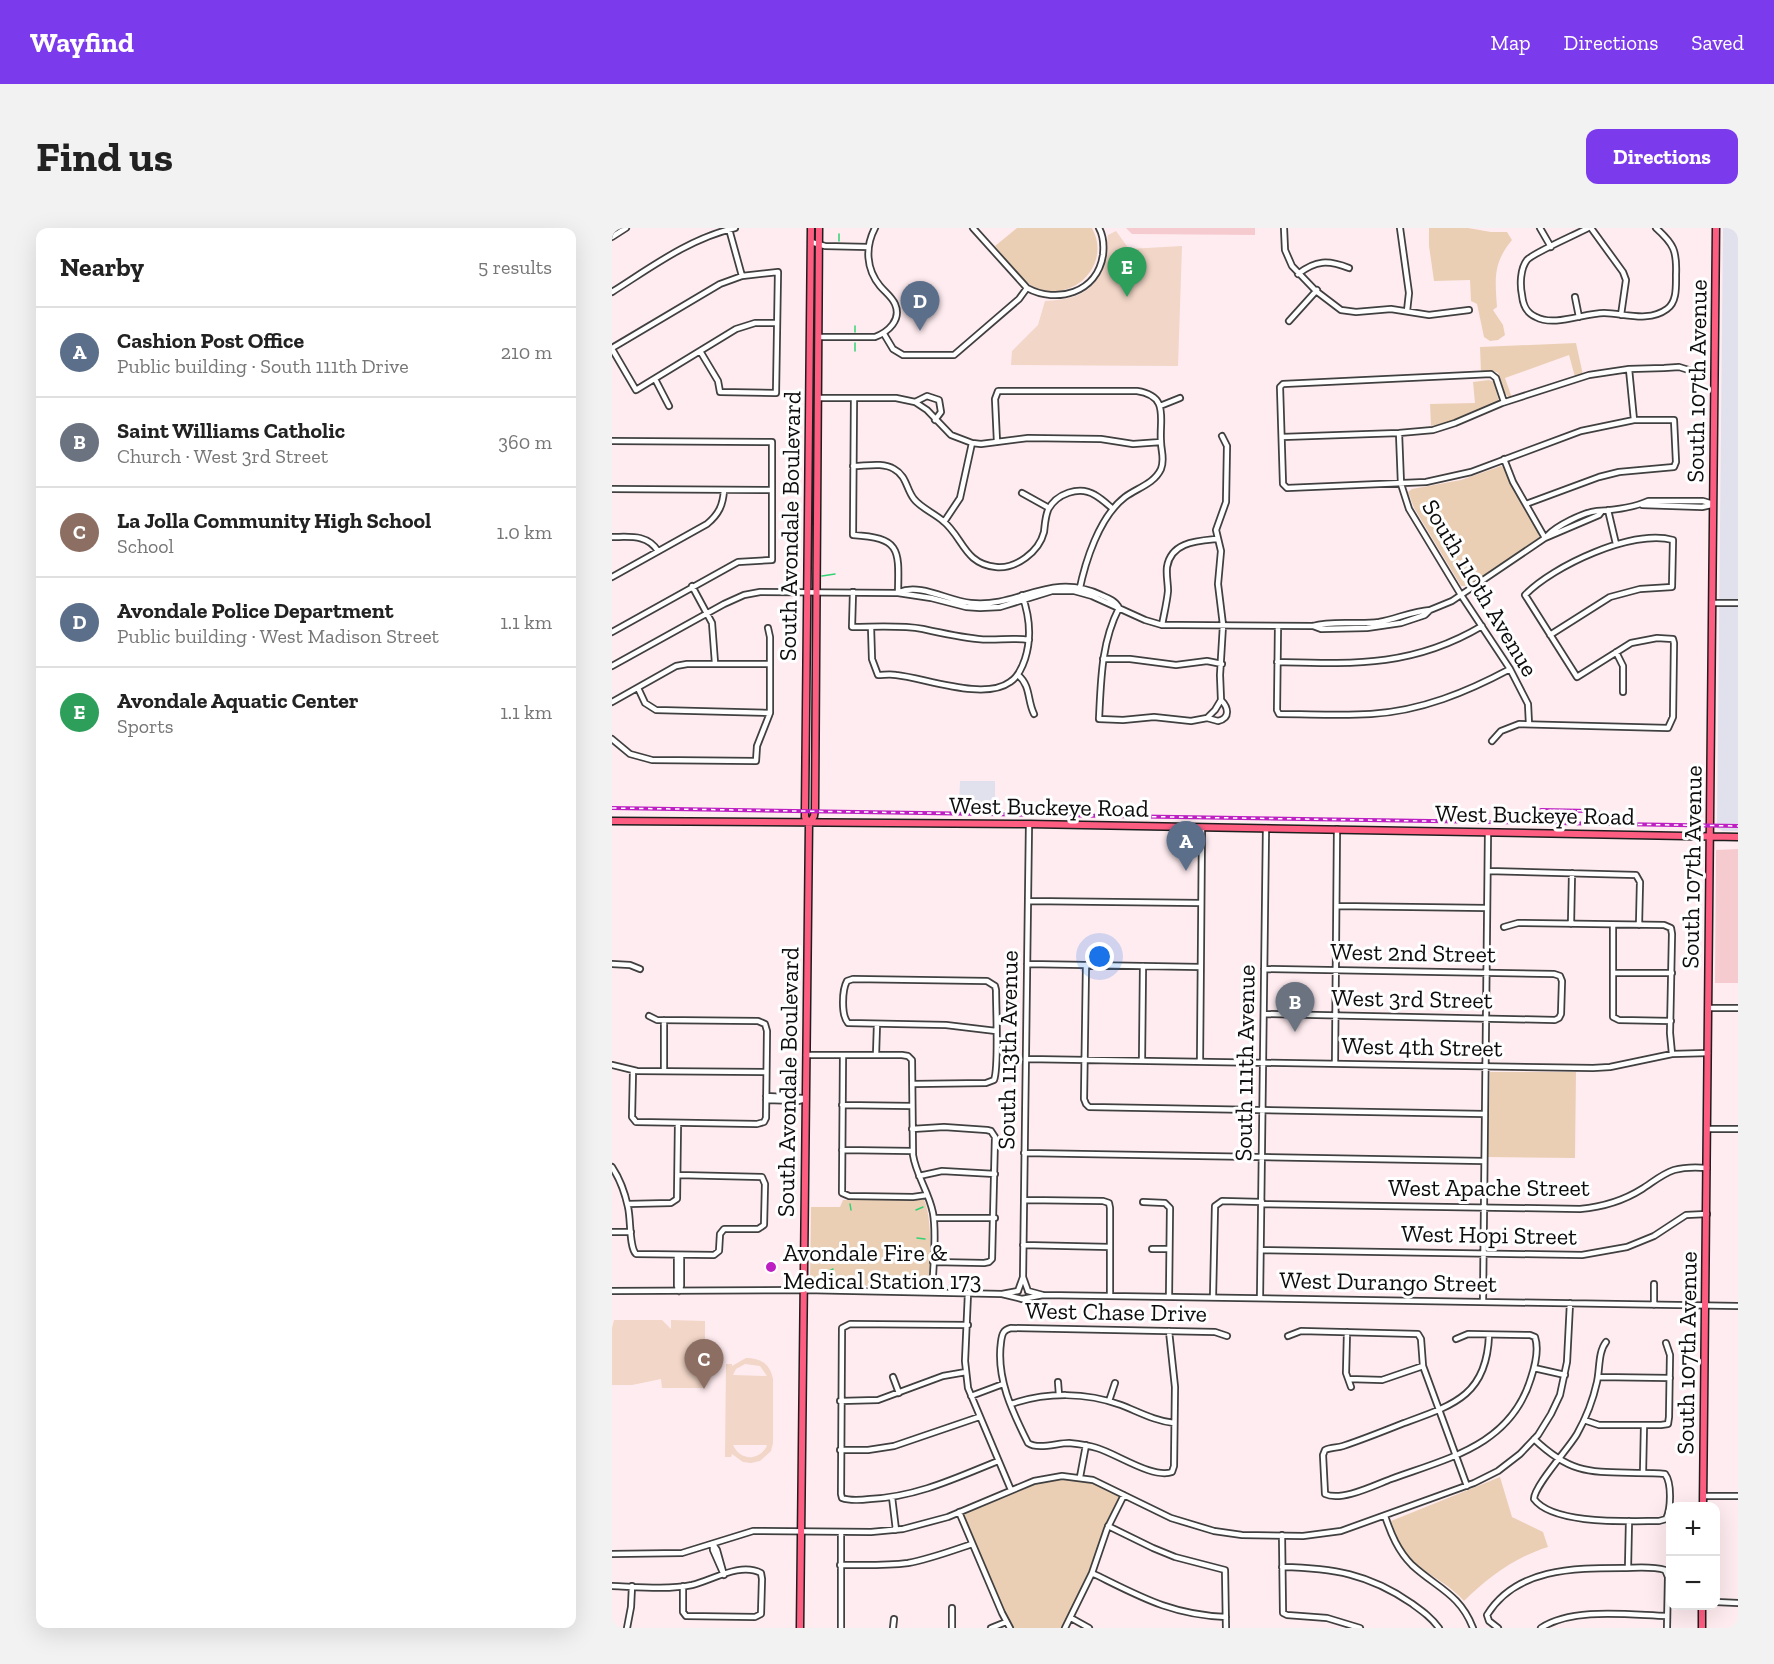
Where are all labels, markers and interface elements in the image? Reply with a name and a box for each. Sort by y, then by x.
text: Wayfind [30,26,134,59]
text: Map [1491,30,1531,55]
text: Directions [1564,30,1658,55]
text: Saved [1691,30,1744,55]
button: Directions [1586,129,1738,184]
text: Find us [36,131,173,182]
pin: E [1108,248,1146,297]
text: Nearby [60,251,144,283]
text: 5 results [478,255,552,279]
street label: South 107th Avenue [1680,279,1713,483]
pin: D [900,282,940,331]
text: Cashion Post Office [117,327,304,354]
text: A [73,340,86,364]
text: 210 m [501,340,552,364]
text: Public building · South 111th Drive [117,354,409,378]
street label: South Avondale Boulevard [773,391,806,661]
text: Saint Williams Catholic [117,417,345,444]
text: B [73,430,86,454]
text: 360 m [498,430,552,454]
text: Church · West 3rd Street [117,444,328,468]
street label: South 110th Avenue [1416,494,1545,681]
text: La Jolla Community High School [117,507,431,534]
text: C [73,520,86,544]
text: 1.0 km [497,520,552,544]
text: School [117,534,174,558]
text: Avondale Police Department [117,597,394,624]
text: D [73,610,86,634]
text: 1.1 km [500,610,552,634]
text: Public building · West Madison Street [117,624,439,648]
text: Avondale Aquatic Center [117,687,359,714]
text: E [74,700,85,724]
text: 1.1 km [500,700,552,724]
text: Sports [117,714,174,738]
street label: South 107th Avenue [1675,765,1708,969]
street label: West Buckeye Road [949,790,1149,823]
street label: West Buckeye Road [1435,798,1635,831]
pin: A [1166,822,1206,871]
street label: West 2nd Street [1330,937,1496,968]
your location [1085,942,1114,971]
street label: South Avondale Boulevard [771,947,804,1217]
street label: South 113th Avenue [991,950,1024,1150]
street label: South 111th Avenue [1228,964,1261,1162]
pin: B [1276,982,1314,1032]
street label: West 3rd Street [1331,983,1493,1014]
street label: West 4th Street [1341,1031,1503,1062]
street label: West Apache Street [1388,1173,1590,1202]
street label: West Hopi Street [1401,1218,1577,1251]
place label: Avondale Fire & Medical Station 173 [783,1238,982,1295]
street label: South 107th Avenue [1670,1251,1703,1455]
marker: Avondale Fire & Medical Station 173 [764,1260,778,1274]
street label: West Durango Street [1279,1265,1497,1298]
street label: West Chase Drive [1025,1295,1207,1328]
pin: C [684,1340,724,1389]
map controls [1666,1502,1720,1610]
button: + [1666,1502,1720,1556]
button: − [1666,1556,1720,1610]

